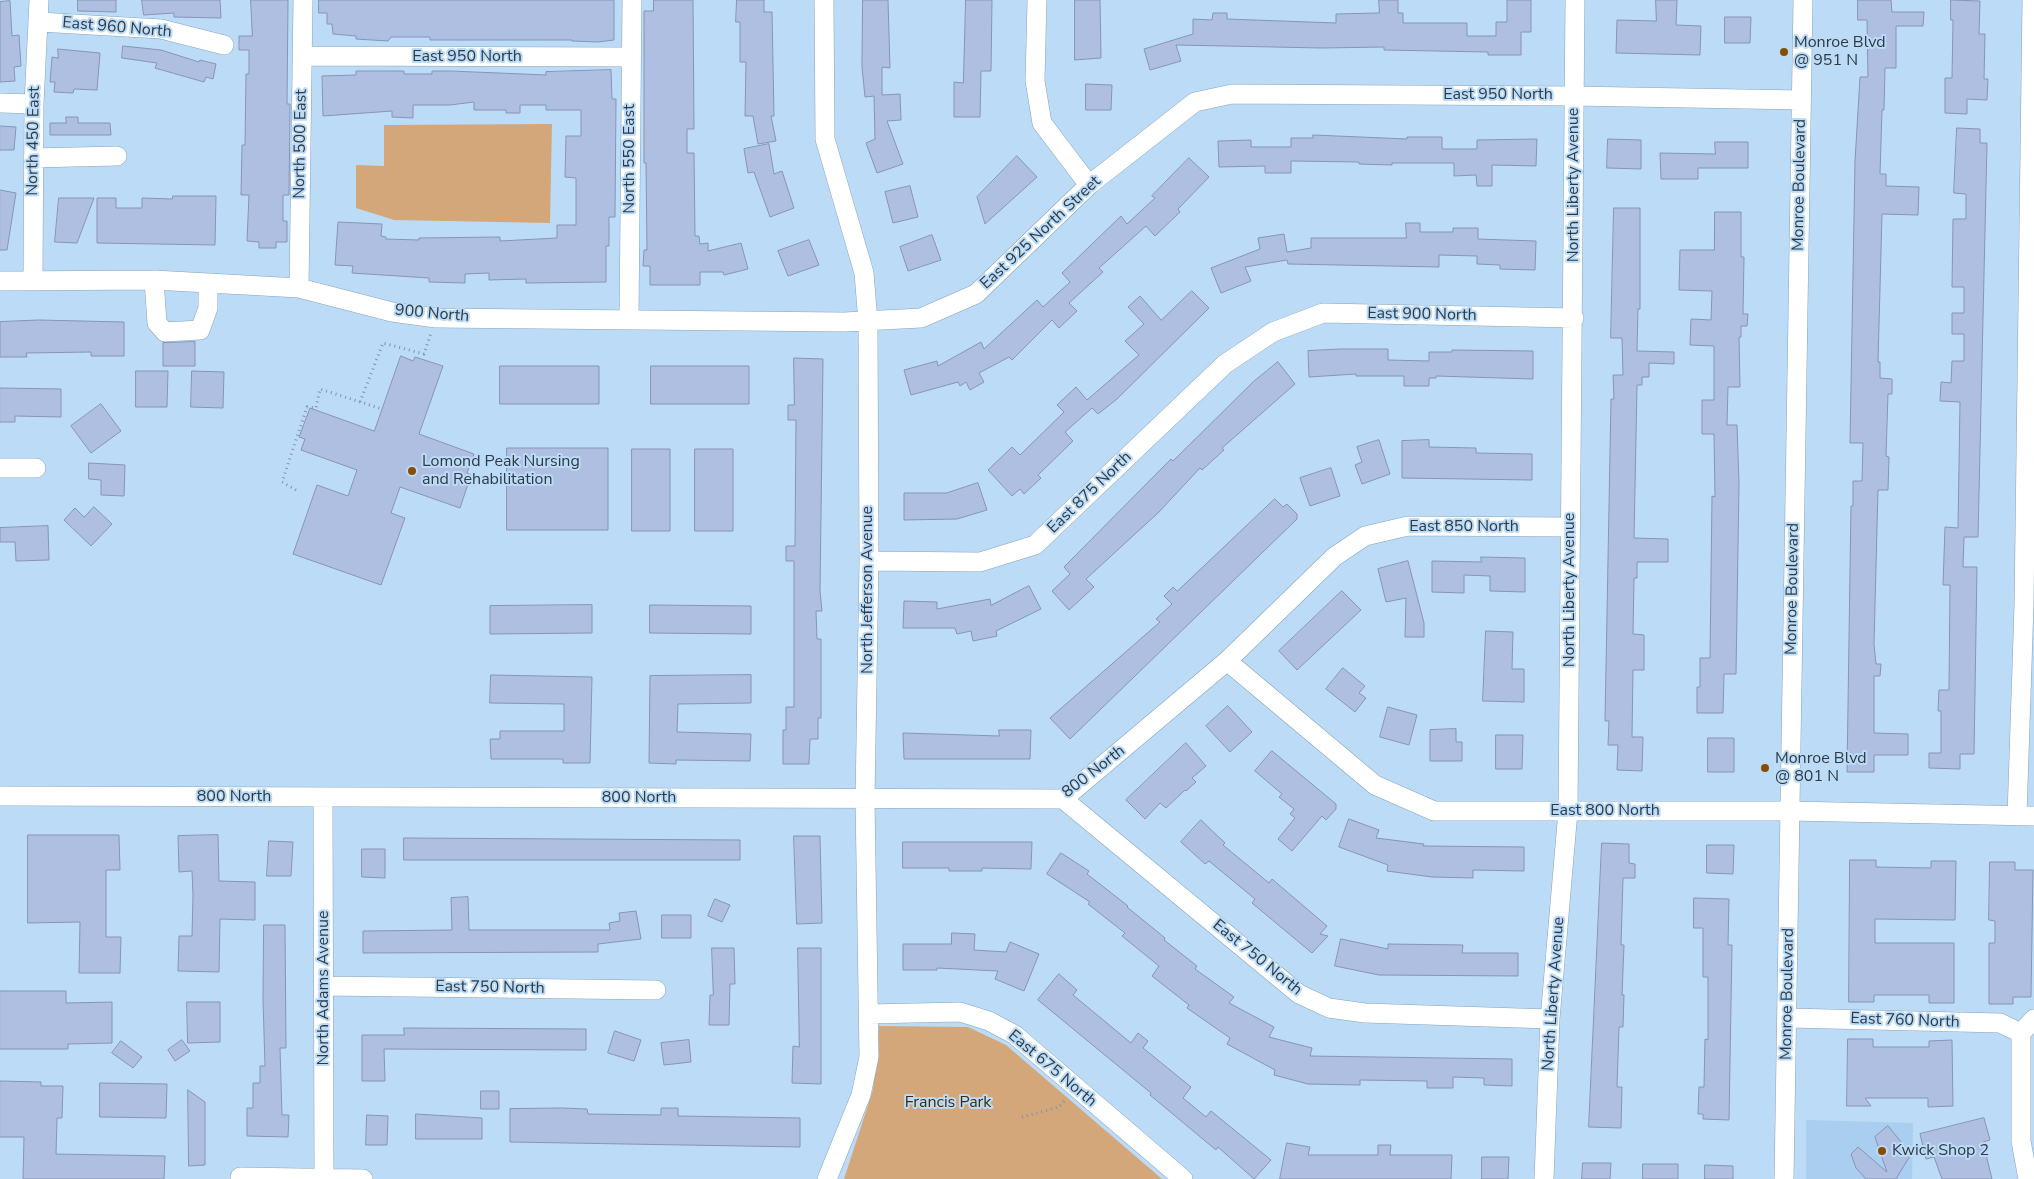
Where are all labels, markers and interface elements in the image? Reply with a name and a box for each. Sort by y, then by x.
street label: East 960 North [62,14,172,42]
place label: Monroe Blvd @ 951 N [1794,33,1886,71]
marker: Monroe Blvd @ 951 N [1778,46,1790,58]
street label: East 950 North [412,47,522,67]
street label: East 950 North [1443,85,1553,105]
street label: North 450 East [23,86,45,196]
street label: North 500 East [290,89,312,199]
street label: North 550 East [620,104,640,214]
street label: North Liberty Avenue [1564,108,1584,262]
street label: Monroe Boulevard [1789,119,1811,251]
street label: East 925 North Street [977,172,1105,294]
street label: 900 North [394,301,470,327]
street label: East 900 North [1367,304,1477,326]
street label: East 875 North [1044,448,1136,538]
place label: Lomond Peak Nursing and Rehabilitation [422,452,580,490]
marker: Lomond Peak Nursing and Rehabilitation [406,465,418,477]
street label: North Jefferson Avenue [858,506,878,674]
street label: North Liberty Avenue [1560,513,1580,667]
street label: East 850 North [1409,517,1519,537]
street label: Monroe Boulevard [1782,523,1804,655]
street label: 800 North [1059,742,1129,802]
place label: Monroe Blvd @ 801 N [1775,749,1867,787]
marker: Monroe Blvd @ 801 N [1759,762,1771,774]
street label: 800 North [197,787,271,807]
street label: 800 North [602,788,676,808]
street label: East 800 North [1550,801,1660,821]
street label: North Adams Avenue [314,910,334,1066]
street label: East 750 North [1208,916,1306,1000]
street label: North Liberty Avenue [1539,916,1569,1072]
street label: Monroe Boulevard [1777,928,1799,1060]
street label: East 750 North [435,977,545,999]
street label: East 760 North [1850,1009,1960,1033]
street label: East 675 North [1004,1026,1100,1112]
park label: Francis Park [905,1093,991,1113]
place label: Kwick Shop 2 [1892,1141,1989,1161]
marker: Kwick Shop 2 [1876,1145,1888,1157]

